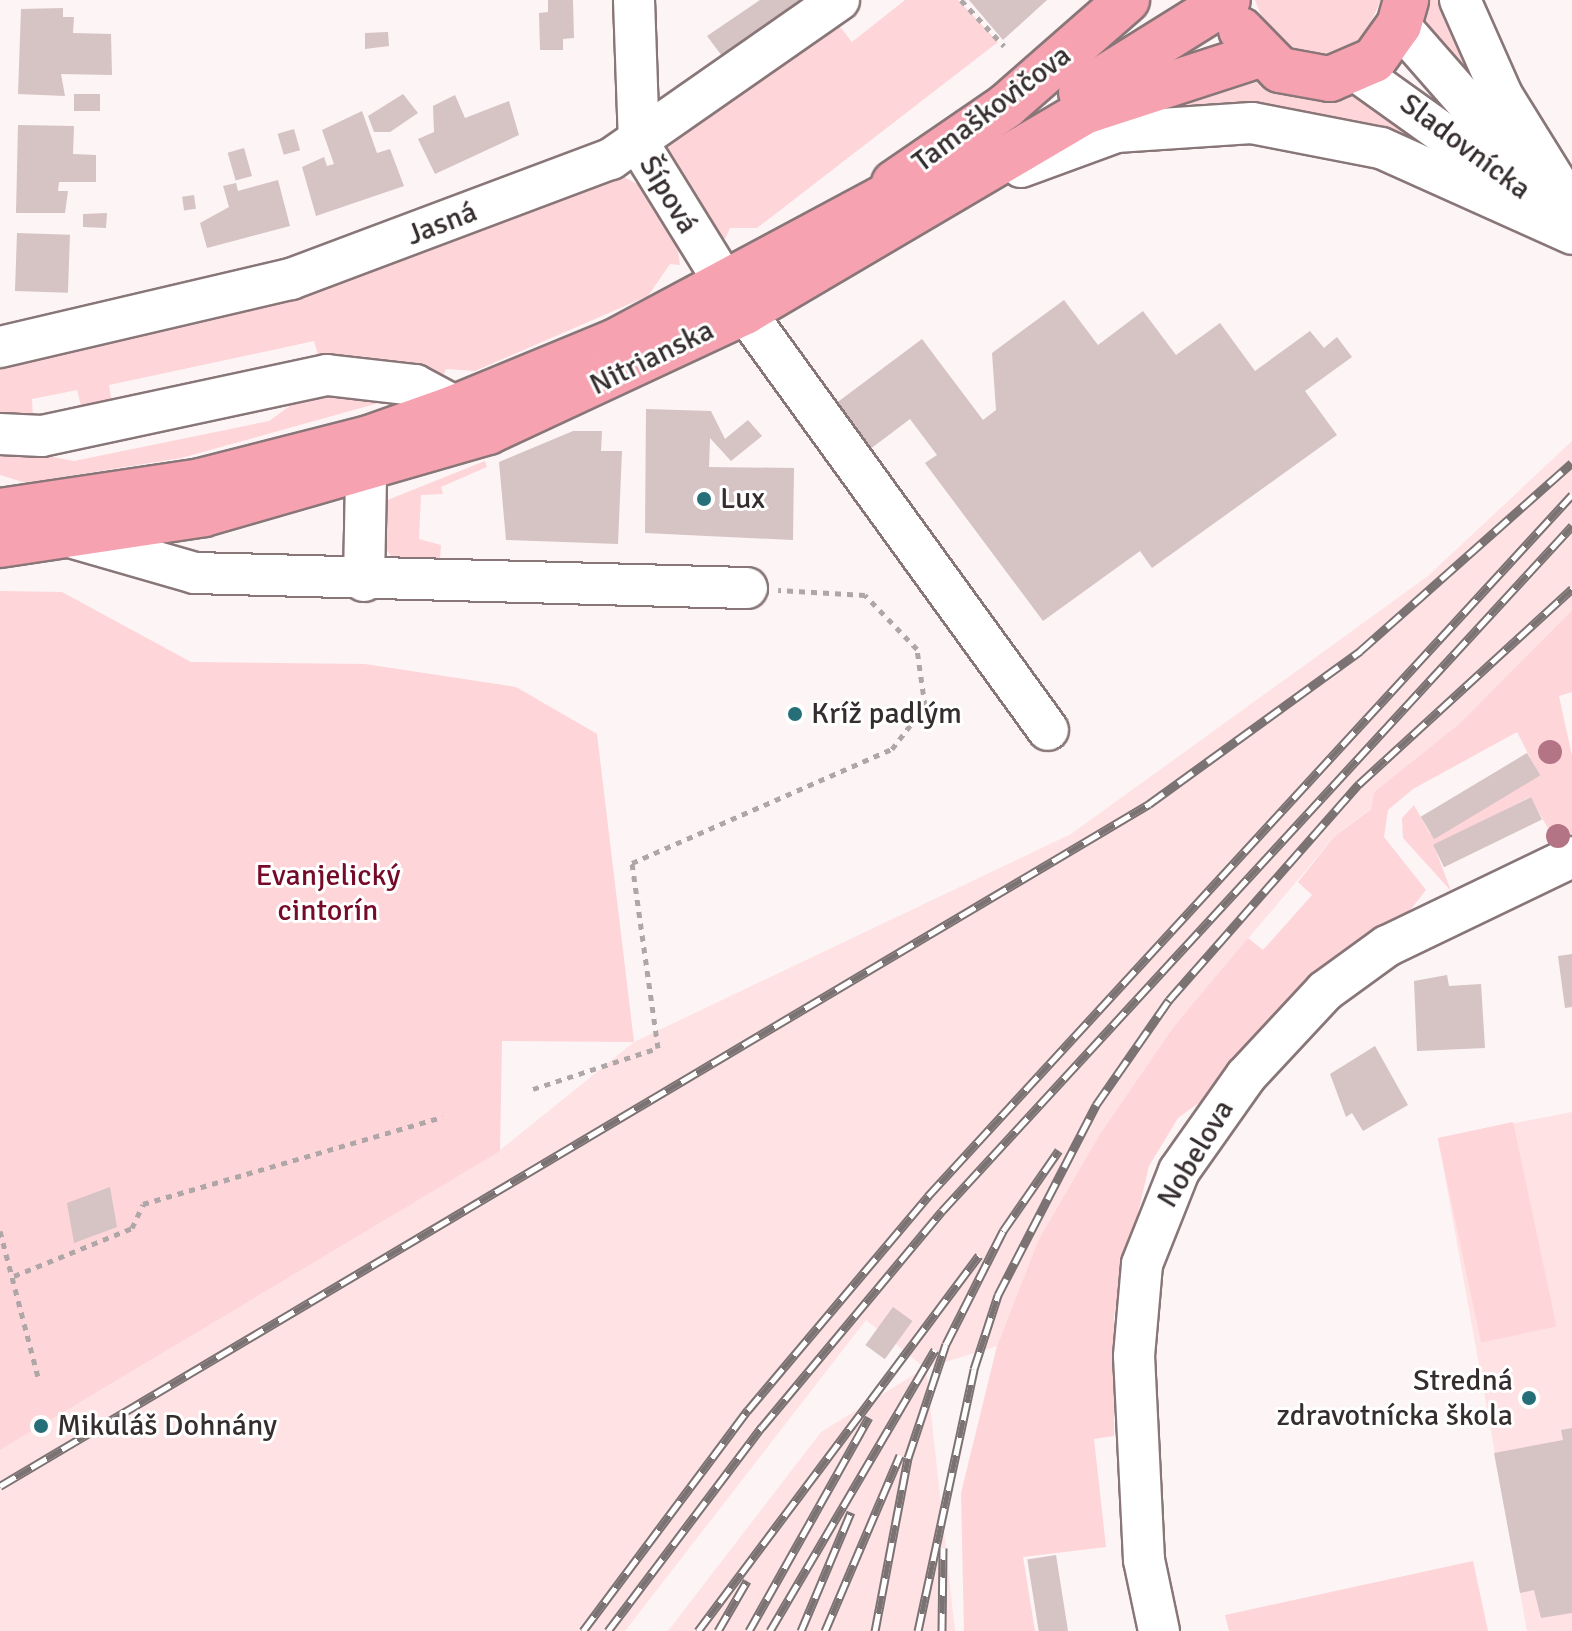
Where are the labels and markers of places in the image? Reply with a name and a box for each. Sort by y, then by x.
place label: Lux [720,481,765,517]
marker: Lux [695,490,713,508]
place label: Kríž padlým [811,696,962,732]
marker: Kríž padlým [786,705,804,723]
place label: Stredná zdravotnícka škola [1276,1363,1513,1434]
marker: Stredná zdravotnícka škola [1520,1389,1538,1407]
place label: Mikuláš Dohnány [57,1408,277,1444]
marker: Mikuláš Dohnány [32,1417,50,1435]

